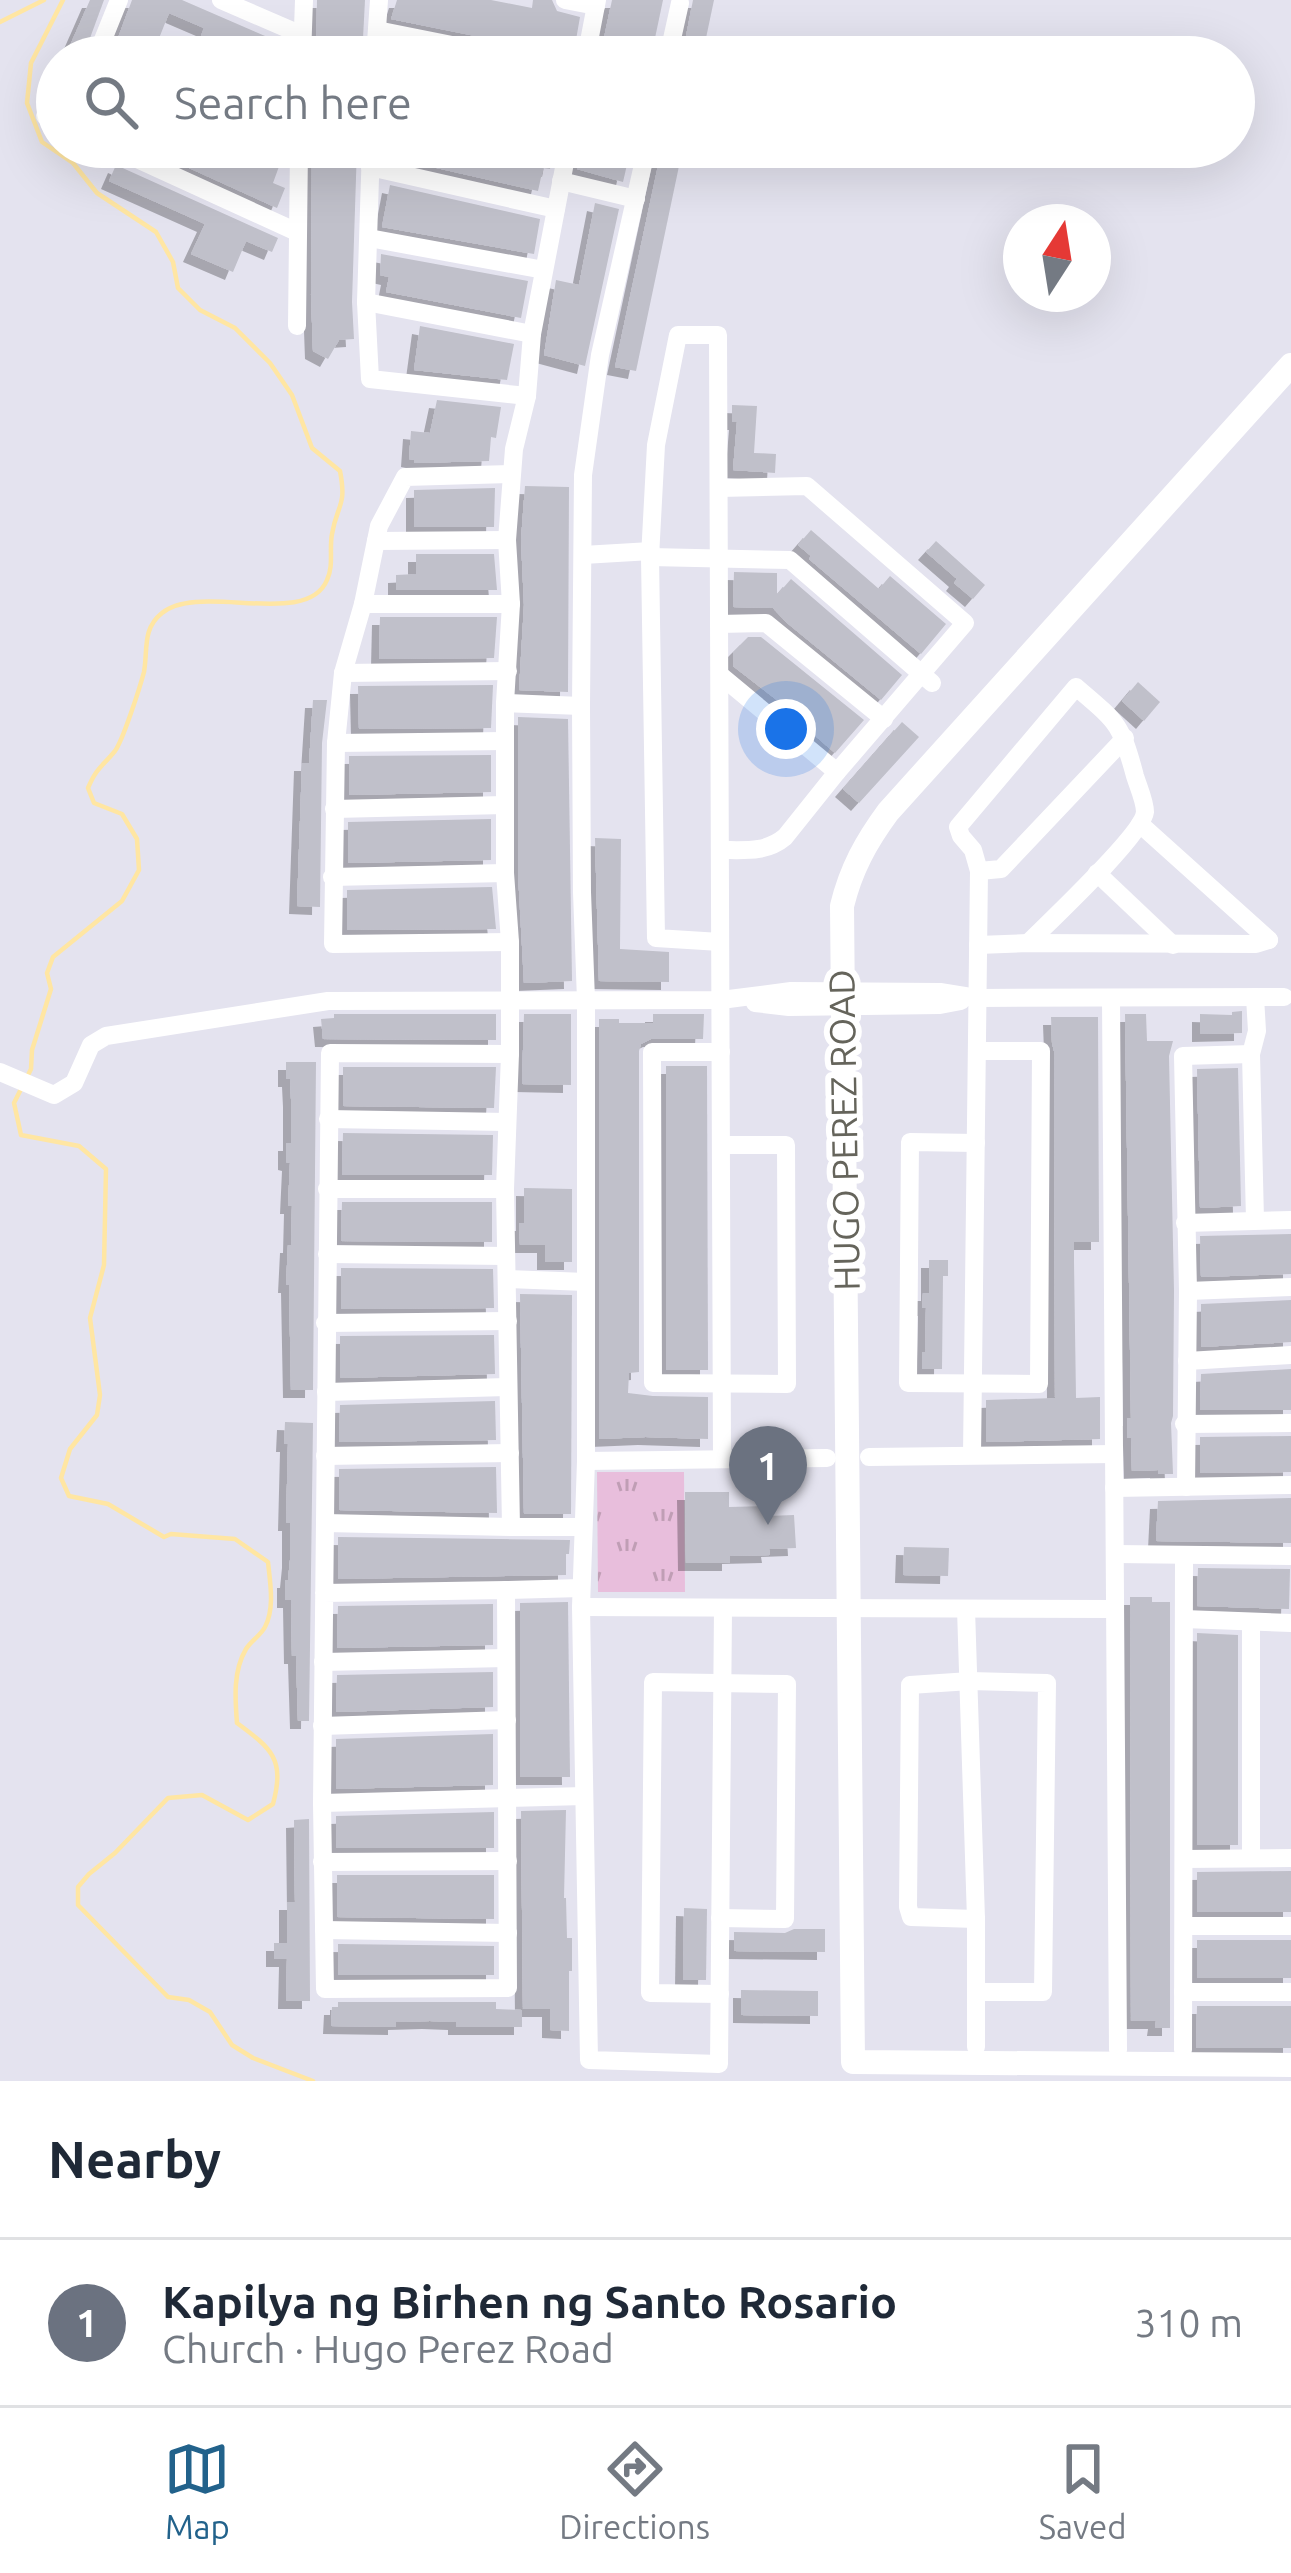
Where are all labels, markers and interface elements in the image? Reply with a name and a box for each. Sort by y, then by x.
search box [36,36,1255,168]
icon: search [78,69,144,135]
text: Search here [174,77,412,128]
north arrow [1003,204,1111,312]
your location [756,699,816,759]
street label: HUGO PEREZ ROAD [820,969,867,1291]
pin: 1 [729,1426,807,1525]
text: Nearby [48,2130,221,2188]
text: Kapilya ng Birhen ng Santo Rosario [162,2276,897,2327]
text: 1 [76,2301,98,2344]
text: 310 m [1134,2301,1243,2344]
text: Church · Hugo Perez Road [162,2327,614,2370]
tab: Map [164,2436,230,2545]
tab: Directions [559,2436,710,2545]
tab: Saved [1039,2436,1127,2545]

